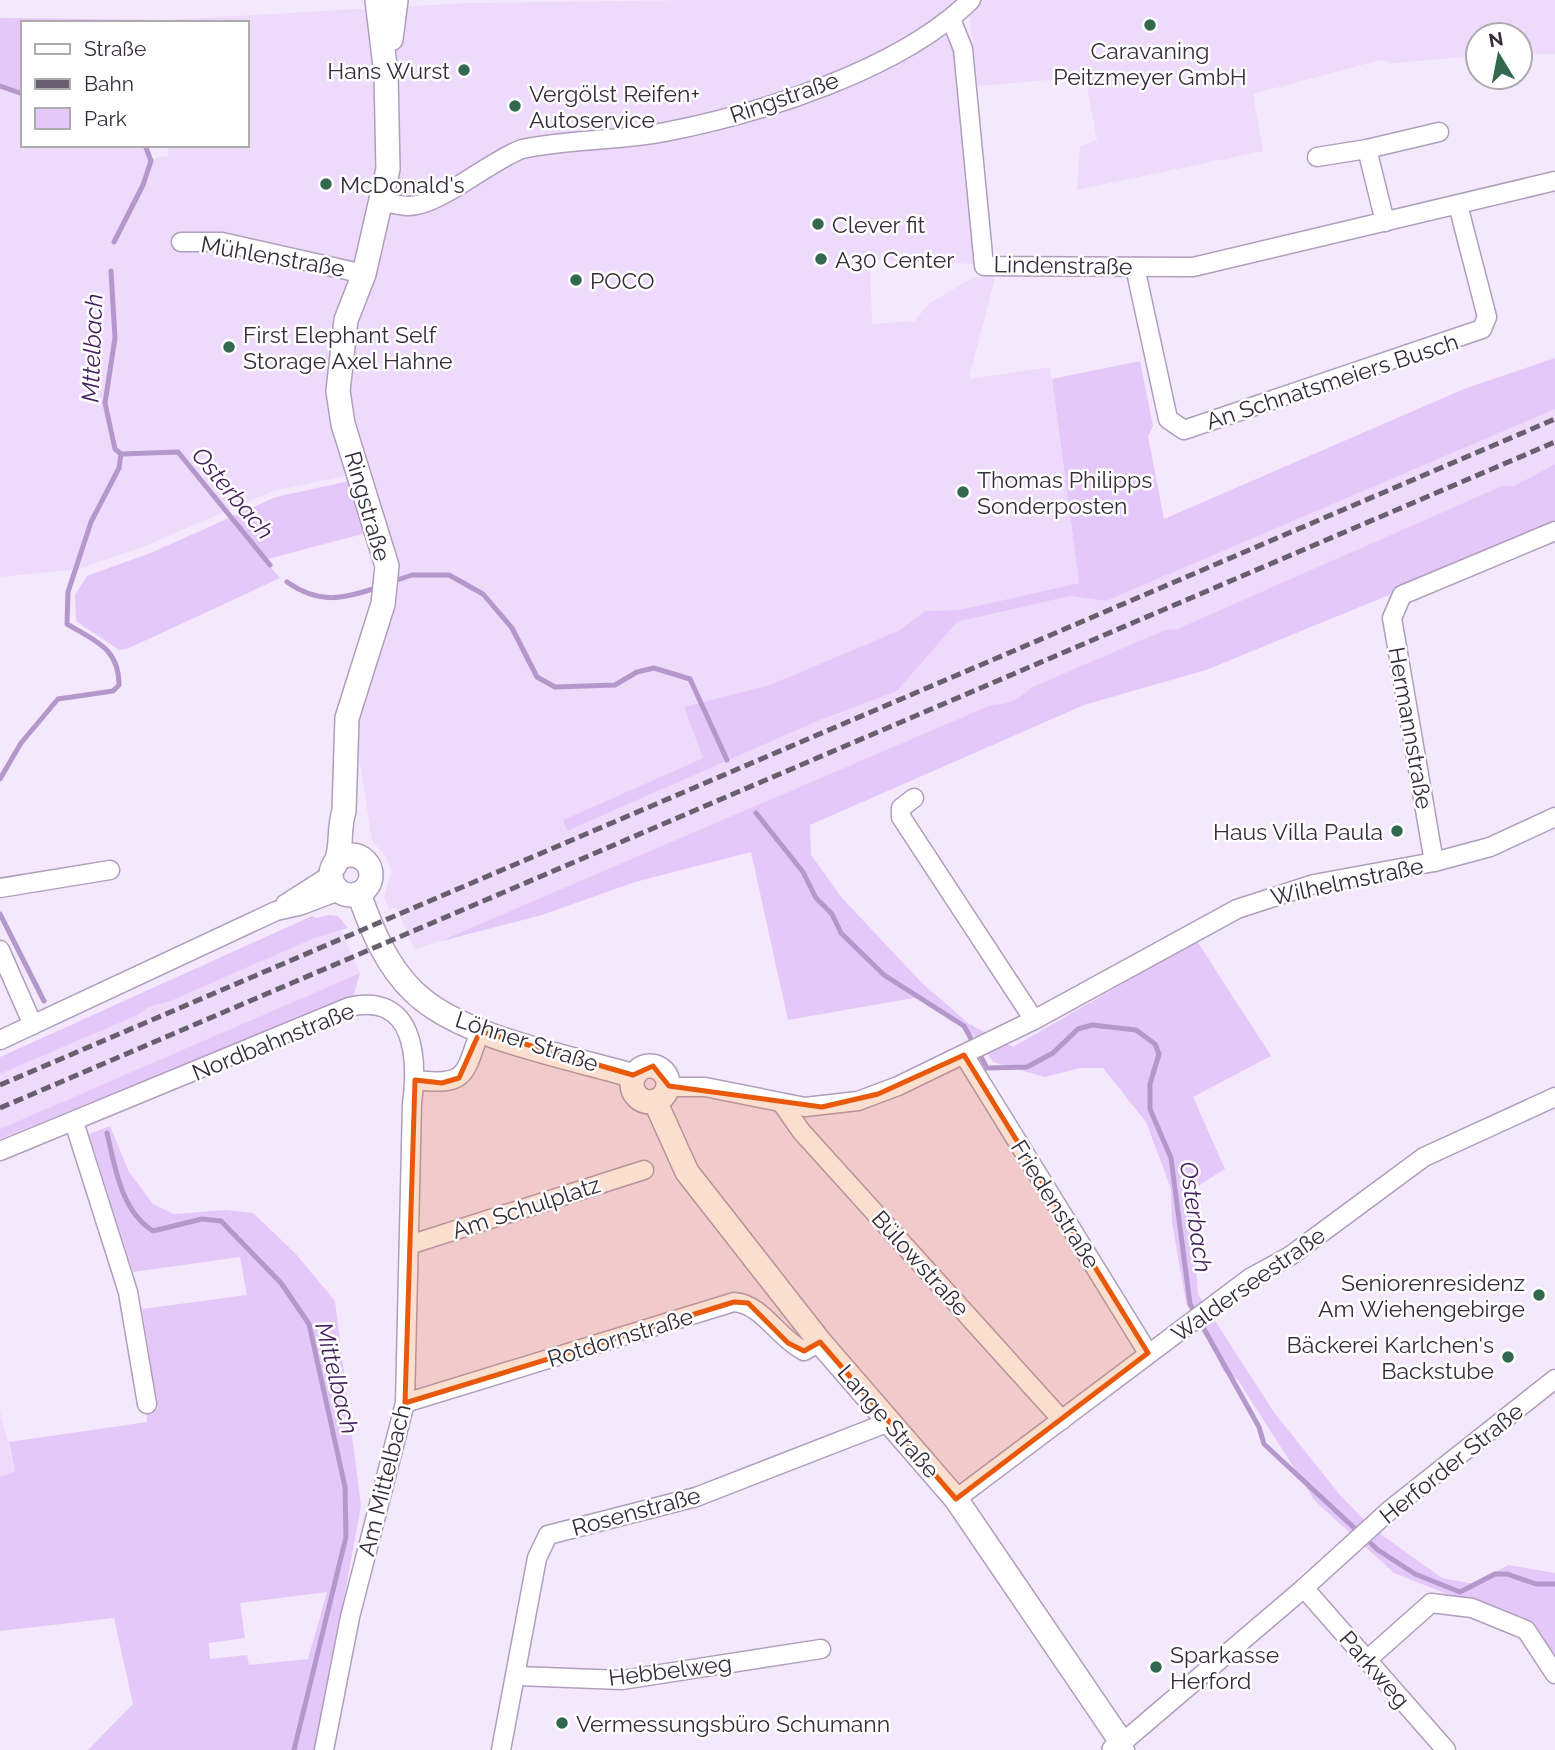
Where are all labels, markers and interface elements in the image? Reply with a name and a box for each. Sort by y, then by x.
marker: Caravaning Peitzmeyer GmbH [1142,17,1158,33]
legend [21,21,248,147]
north arrow [1464,21,1534,91]
text: N [1487,27,1505,51]
text: Straße [84,36,146,61]
place label: Caravaning Peitzmeyer GmbH [1053,37,1247,90]
place label: Hans Wurst [327,57,450,84]
marker: Hans Wurst [456,62,472,78]
street label: Ringstraße [726,66,842,128]
text: Bahn [84,71,134,96]
place label: Vergölst Reifen+ Autoservice [529,80,700,133]
marker: Vergölst Reifen+ Autoservice [507,98,523,114]
text: Park [84,106,127,131]
place label: McDonald's [340,171,465,198]
marker: McDonald's [318,176,334,192]
place label: Clever fit [832,211,926,238]
marker: Clever fit [810,216,826,232]
street label: Mühlenstraße [199,230,347,282]
place label: A30 Center [835,246,954,273]
street label: Lindenstraße [993,250,1133,280]
marker: A30 Center [813,251,829,267]
place label: POCO [590,267,654,294]
marker: POCO [568,272,584,288]
water label: Mttelbach [76,293,108,403]
place label: First Elephant Self Storage Axel Hahne [243,321,453,374]
street label: An Schnatsmeiers Busch [1202,327,1462,435]
marker: First Elephant Self Storage Axel Hahne [221,339,237,355]
water label: Osterbach [186,441,280,545]
street label: Ringstraße [339,448,397,564]
place label: Thomas Philipps Sonderposten [977,466,1152,519]
marker: Thomas Philipps Sonderposten [955,484,971,500]
street label: Hermannstraße [1383,645,1439,811]
place label: Haus Villa Paula [1213,818,1383,845]
marker: Haus Villa Paula [1389,823,1405,839]
street label: Wilhelmstraße [1268,852,1426,910]
street label: Nordbahnstraße [188,996,358,1086]
street label: Löhner Straße [452,1005,602,1077]
street label: Friedenstraße [1006,1135,1106,1273]
water label: Osterbach [1174,1160,1218,1274]
street label: Am Schulplatz [448,1170,604,1244]
street label: Bülowstraße [867,1205,975,1321]
street label: Walderseestraße [1166,1221,1330,1347]
place label: Seniorenresidenz Am Wiehengebirge [1318,1269,1525,1322]
marker: Seniorenresidenz Am Wiehengebirge [1531,1287,1547,1303]
street label: Rotdornstraße [544,1302,696,1372]
water label: Mittelbach [309,1319,365,1437]
place label: Bäckerei Karlchen's Backstube [1287,1331,1494,1384]
marker: Bäckerei Karlchen's Backstube [1500,1349,1516,1365]
street label: Lange Straße [833,1359,945,1483]
street label: Herforder Straße [1374,1397,1528,1529]
street label: Am Mittelbach [352,1401,416,1559]
street label: Rosenstraße [569,1481,703,1541]
street label: Parkweg [1334,1625,1416,1713]
place label: Sparkasse Herford [1170,1641,1279,1694]
street label: Hebbelweg [607,1649,733,1691]
marker: Sparkasse Herford [1148,1659,1164,1675]
place label: Vermessungsbüro Schumann [576,1710,890,1737]
marker: Vermessungsbüro Schumann [554,1715,570,1731]

